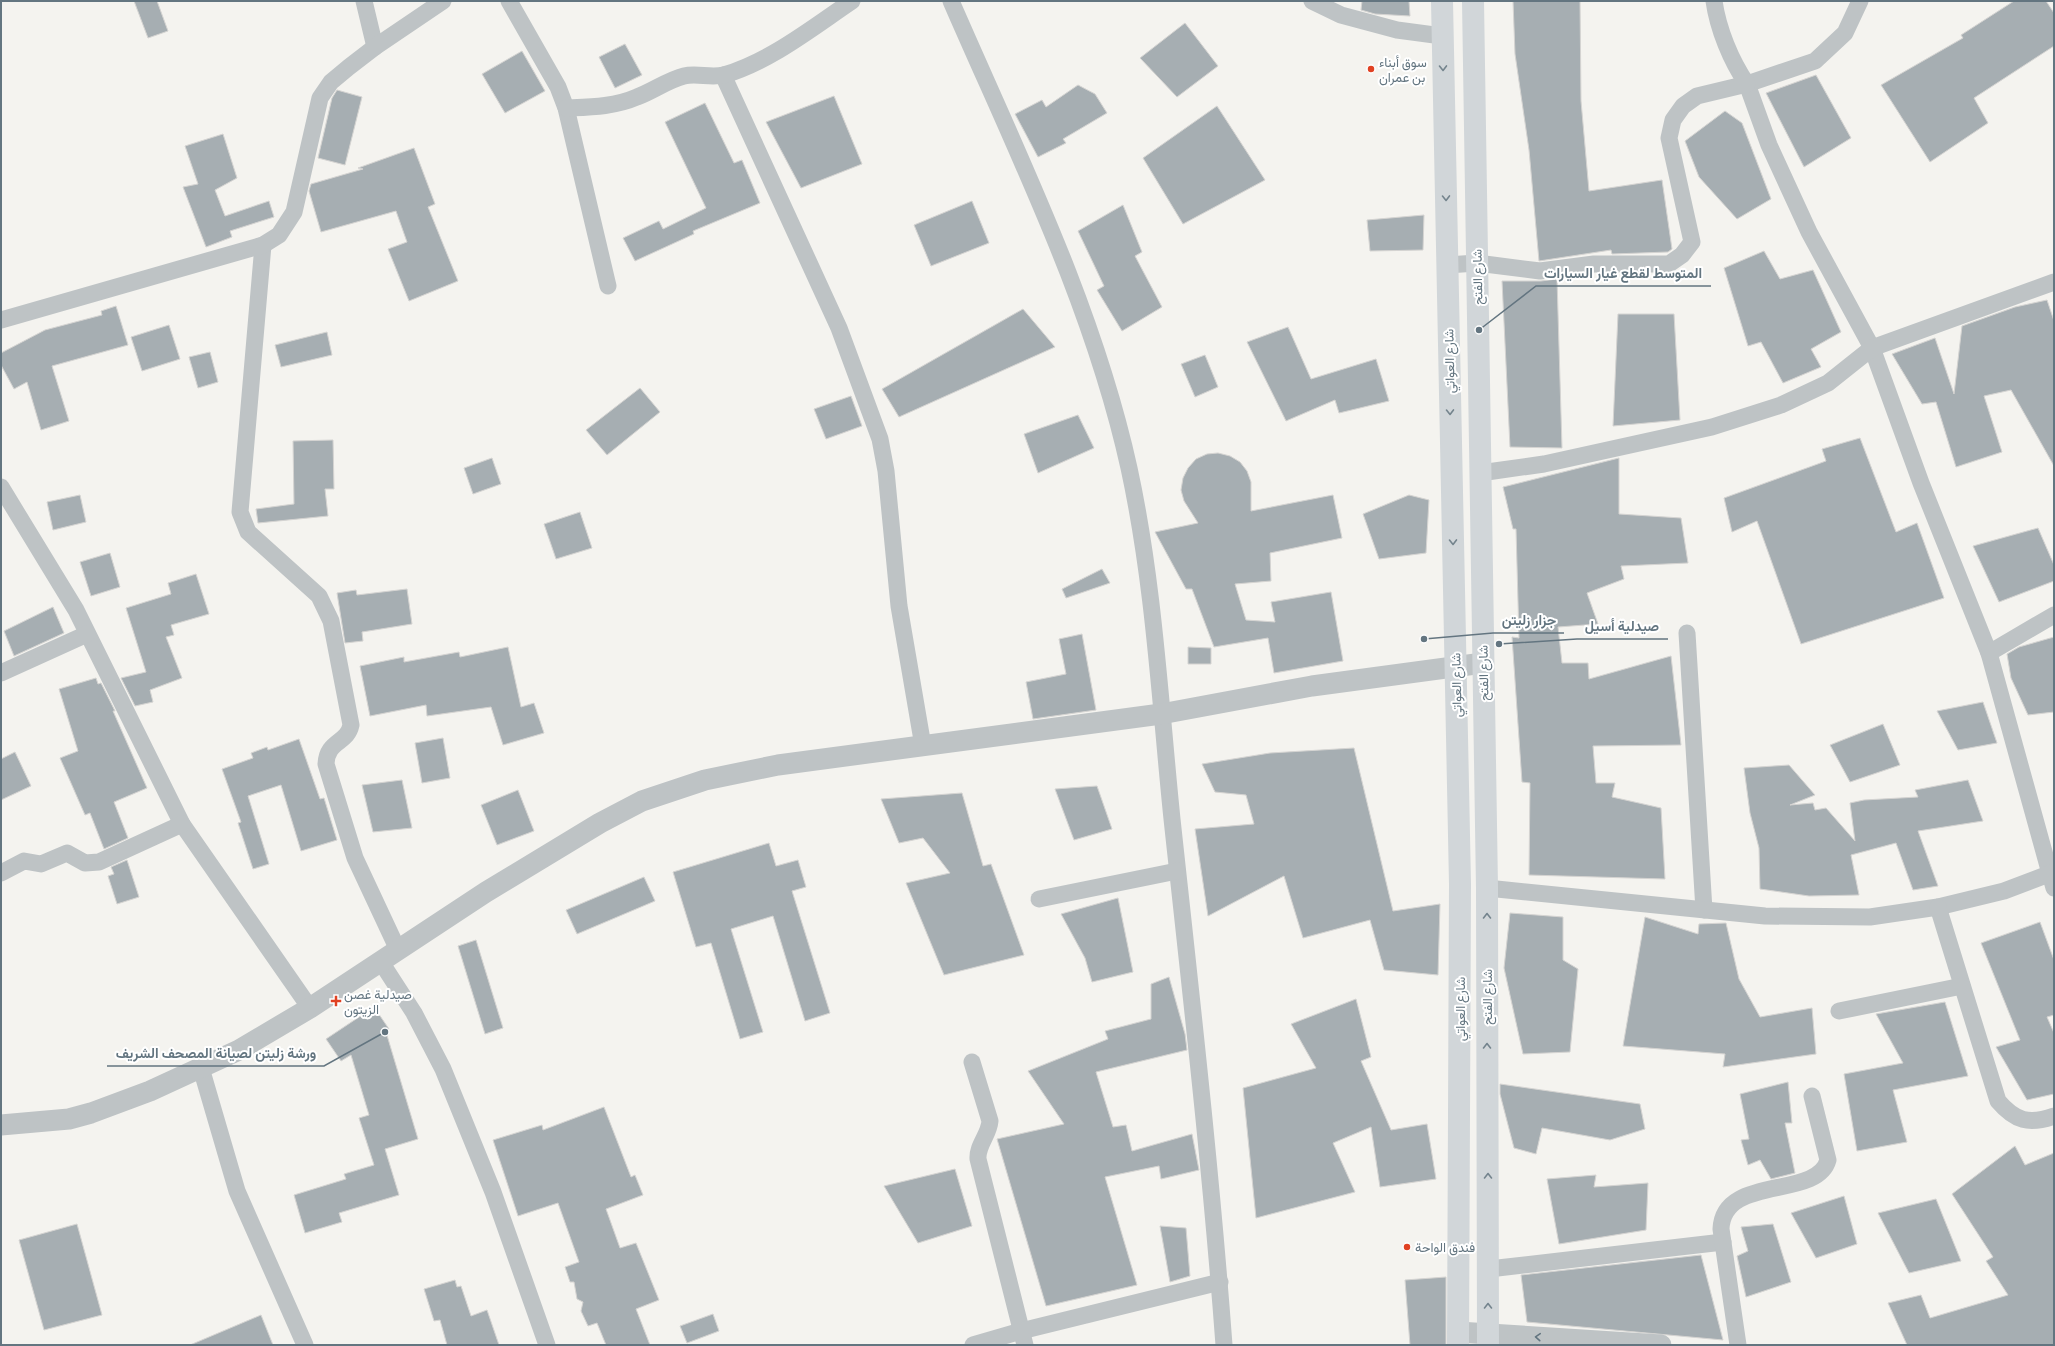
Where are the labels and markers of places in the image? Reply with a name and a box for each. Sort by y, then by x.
place label: سوق أبناء بن عمران [1379,54,1427,86]
marker: سوق أبناء بن عمران [1366,64,1376,74]
callout: المتوسط لقطع غيار السيارات [1536,260,1711,286]
callout: جزار زليتن [1493,607,1564,633]
callout: صيدلية أسيل [1577,613,1668,639]
place label: صيدلية غصن الزيتون [344,986,412,1018]
marker: صيدلية غصن الزيتون [331,996,341,1006]
callout: ورشة زليتن لصيانة المصحف الشريف [107,1040,324,1066]
place label: فندق الواحة [1415,1239,1475,1256]
marker: فندق الواحة [1402,1242,1412,1252]

